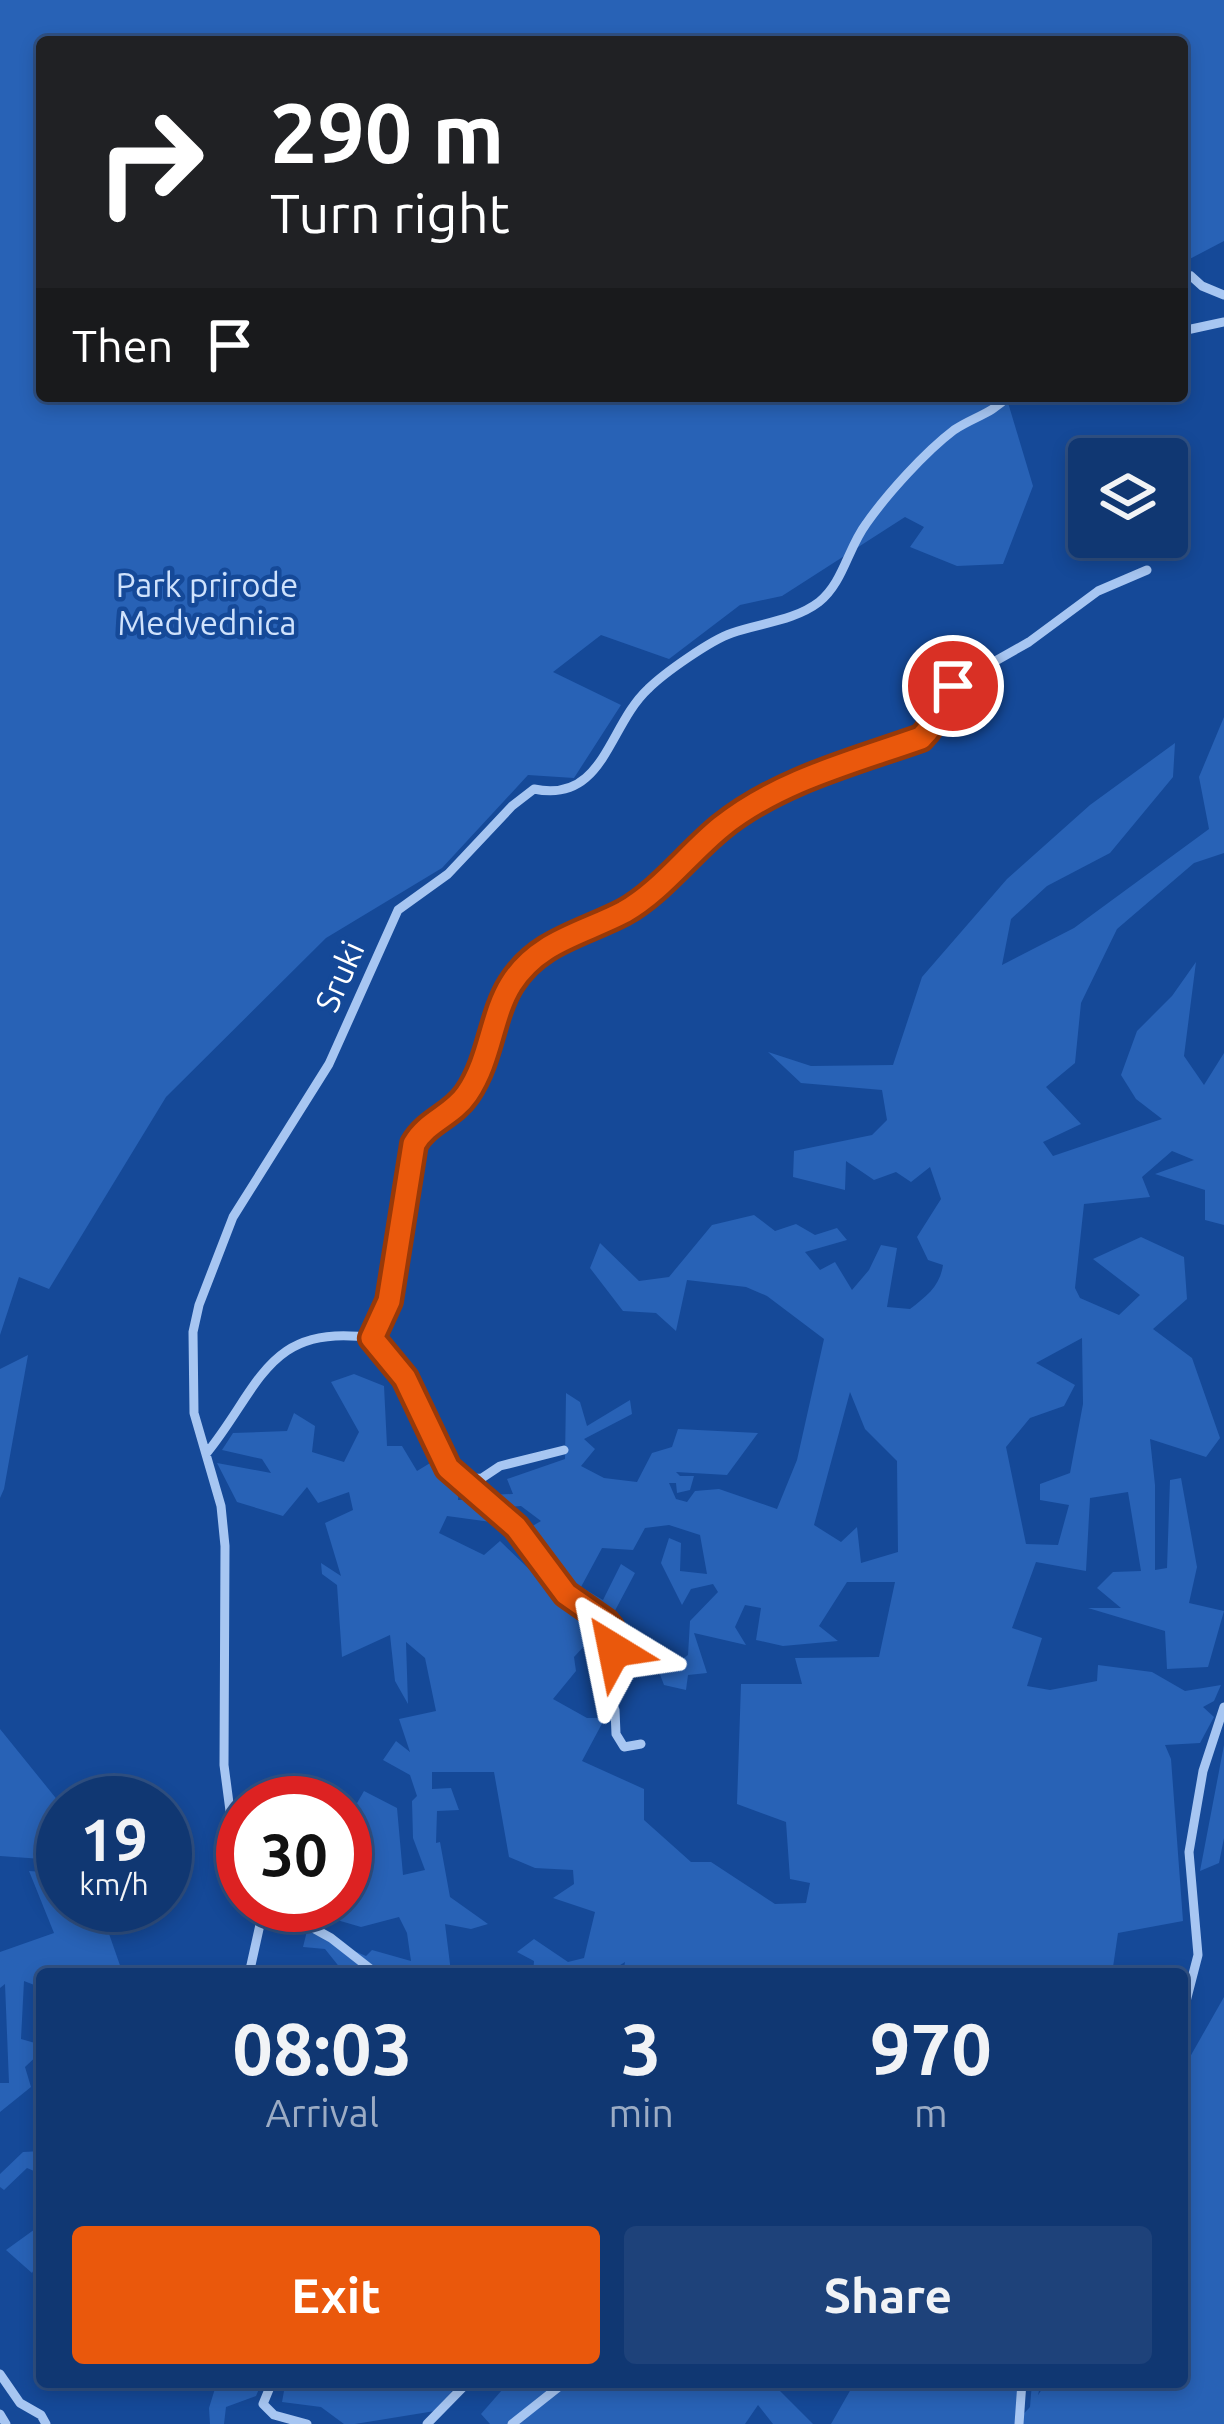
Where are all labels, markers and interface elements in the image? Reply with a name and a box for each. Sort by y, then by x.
icon: right [72,84,228,240]
text: 290 m [270,85,504,179]
text: Turn right [270,183,510,243]
icon: arrive [197,312,263,378]
text: Then [72,320,173,371]
map controls [1068,438,1188,558]
button: layers [1068,438,1188,558]
park label: Park prirode Medvednica [116,566,298,641]
pin [902,635,1004,737]
icon: arrive [920,653,986,719]
street label: Sruki [307,935,371,1017]
position arrow [551,1587,677,1713]
speed limit sign: 30 [216,1776,372,1932]
text: 19 [80,1805,148,1872]
text: km/h [79,1867,149,1901]
text: 08:03 [232,2008,412,2089]
text: 3 [621,2008,661,2089]
text: 970 [870,2008,992,2089]
text: Arrival [265,2091,379,2134]
text: min [608,2091,674,2134]
text: m [914,2091,948,2134]
button: Exit [72,2226,600,2364]
button: Share [624,2226,1152,2364]

